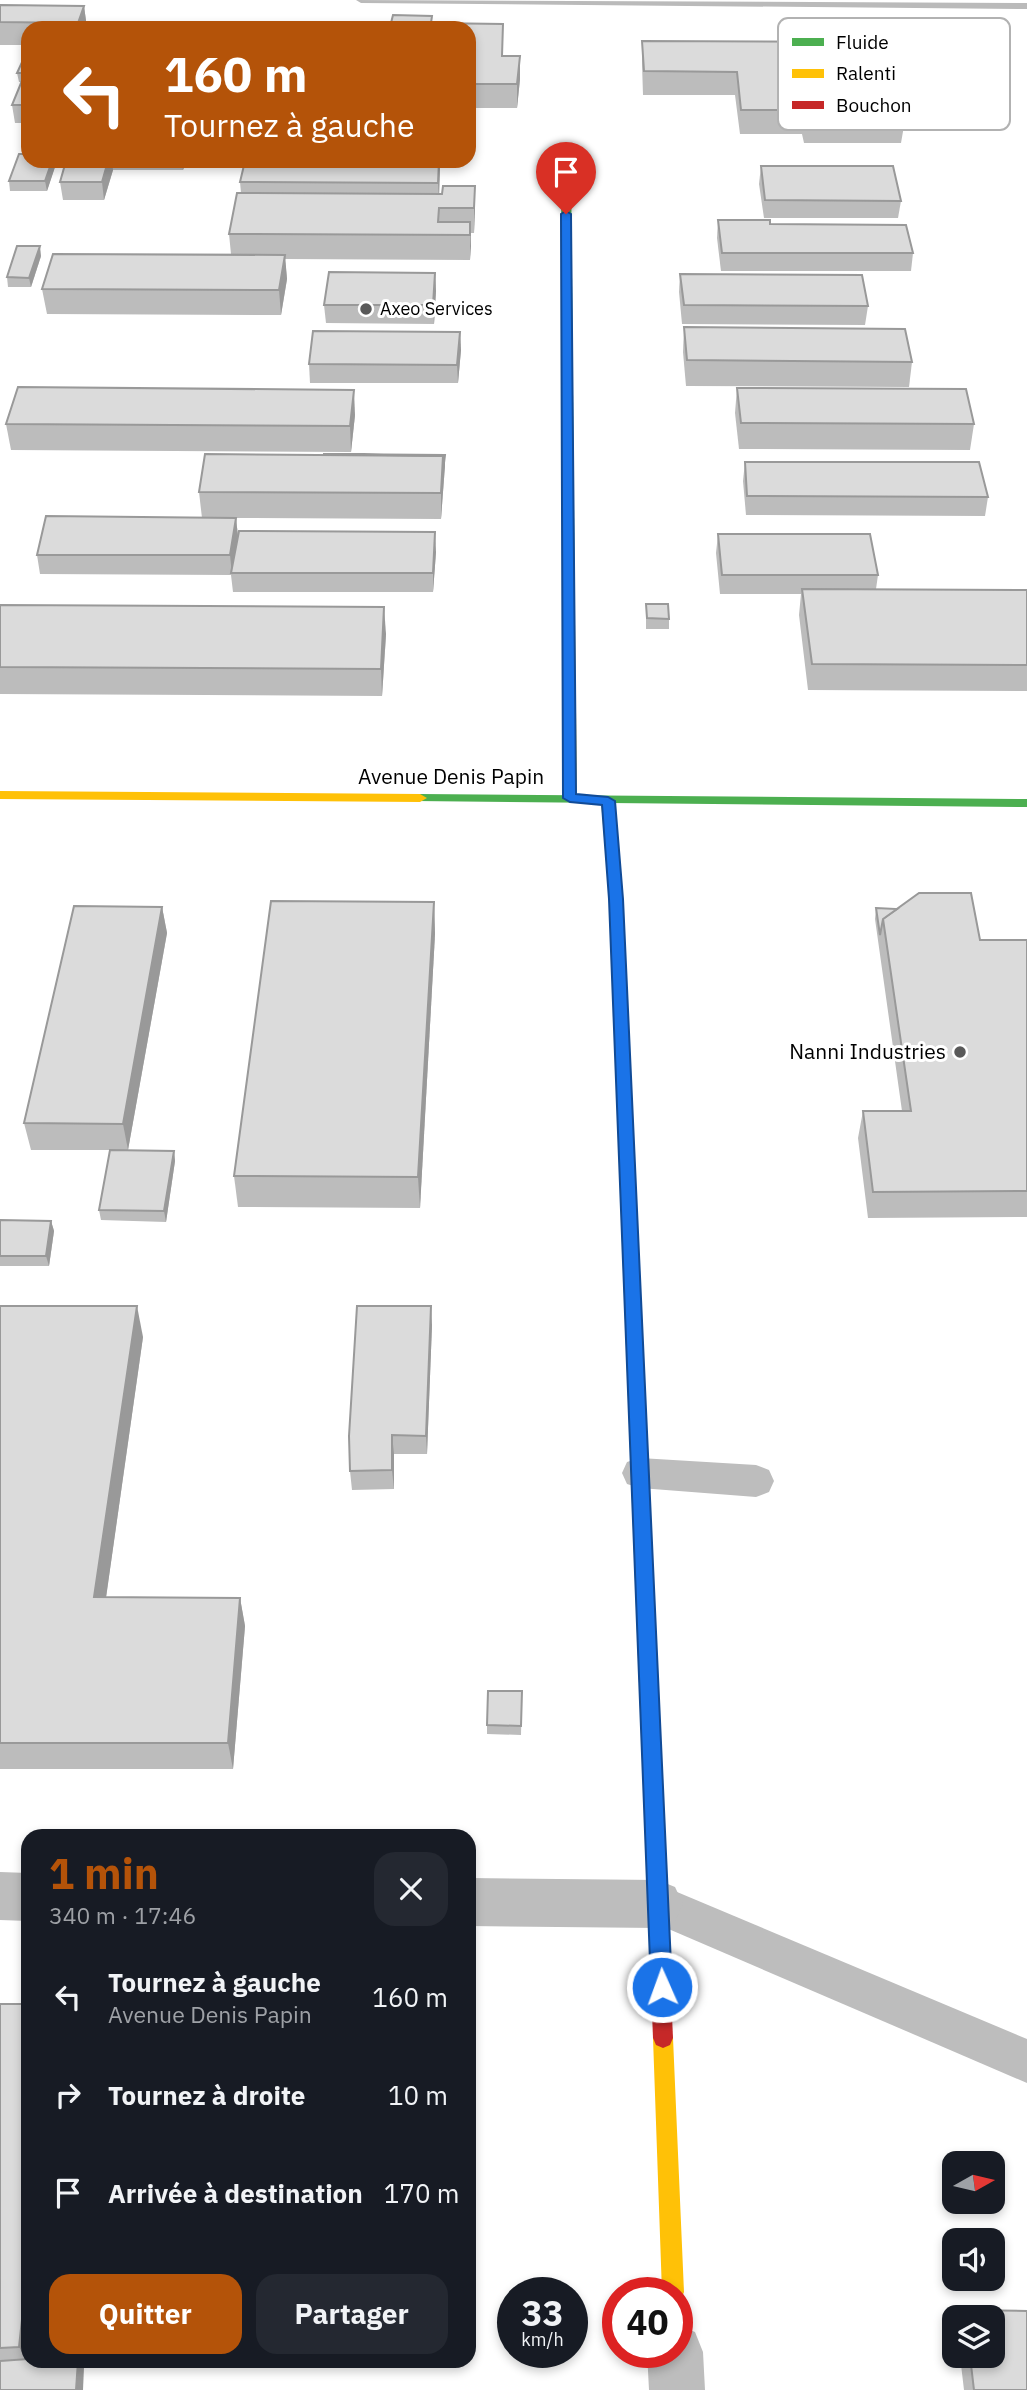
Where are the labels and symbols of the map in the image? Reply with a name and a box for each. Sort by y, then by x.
legend [778,18,1010,130]
text: Fluide [836,30,889,54]
text: Ralenti [836,61,896,85]
text: Bouchon [836,93,912,117]
pin [536,142,596,214]
place label: Axeo Services [380,297,493,320]
marker: Axeo Services [358,301,374,317]
street label: Avenue Denis Papin [358,762,544,790]
place label: Nanni Industries [789,1037,946,1065]
marker: Nanni Industries [952,1044,968,1060]
position arrow [625,1950,699,2024]
north arrow [942,2151,1004,2214]
speed limit sign: 40 [602,2277,693,2368]

